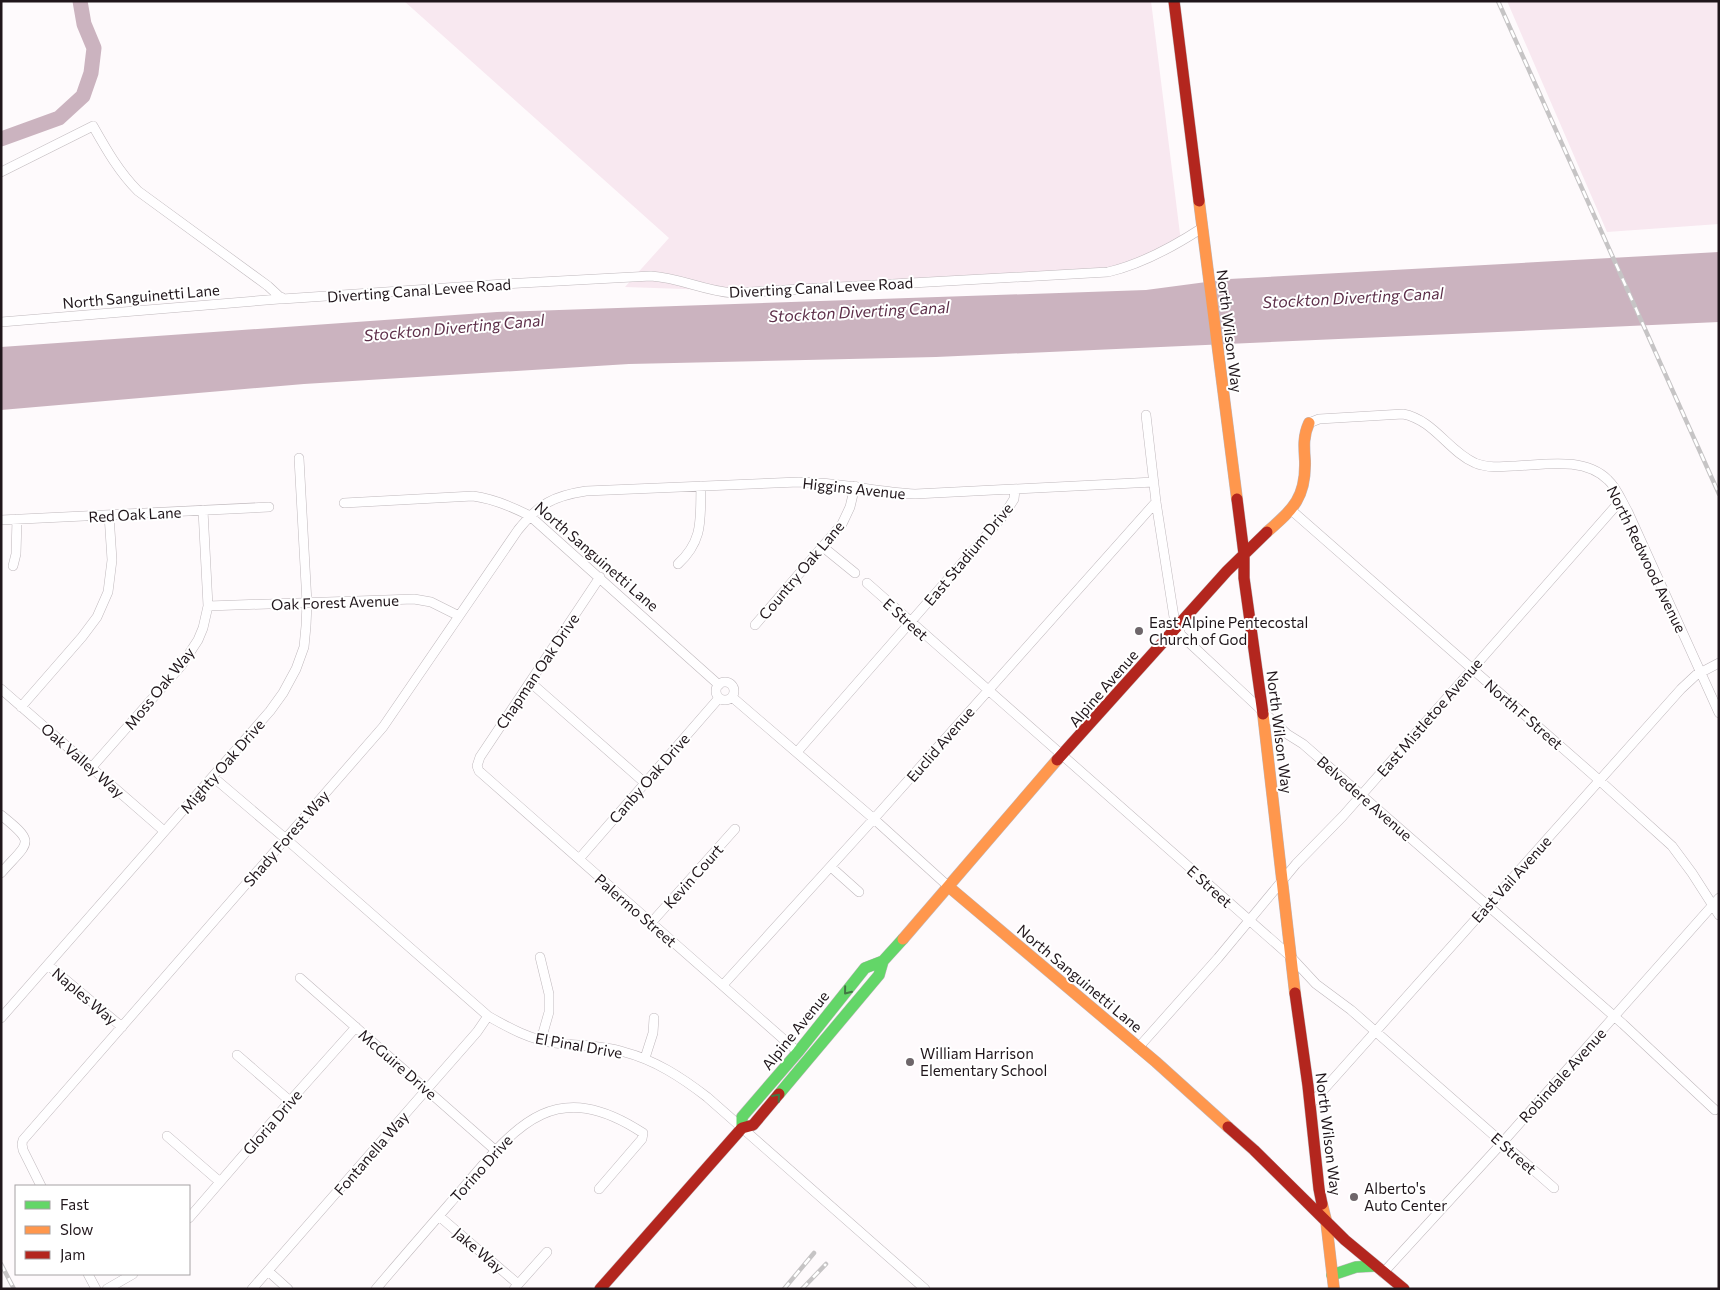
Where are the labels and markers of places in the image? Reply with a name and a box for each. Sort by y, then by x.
place label: East Alpine Pentecostal Church of God [1149,613,1308,648]
marker: East Alpine Pentecostal Church of God [1133,625,1145,637]
place label: William Harrison Elementary School [920,1044,1047,1079]
marker: William Harrison Elementary School [904,1056,916,1068]
place label: Alberto's Auto Center [1364,1179,1447,1214]
marker: Alberto's Auto Center [1348,1191,1360,1203]

